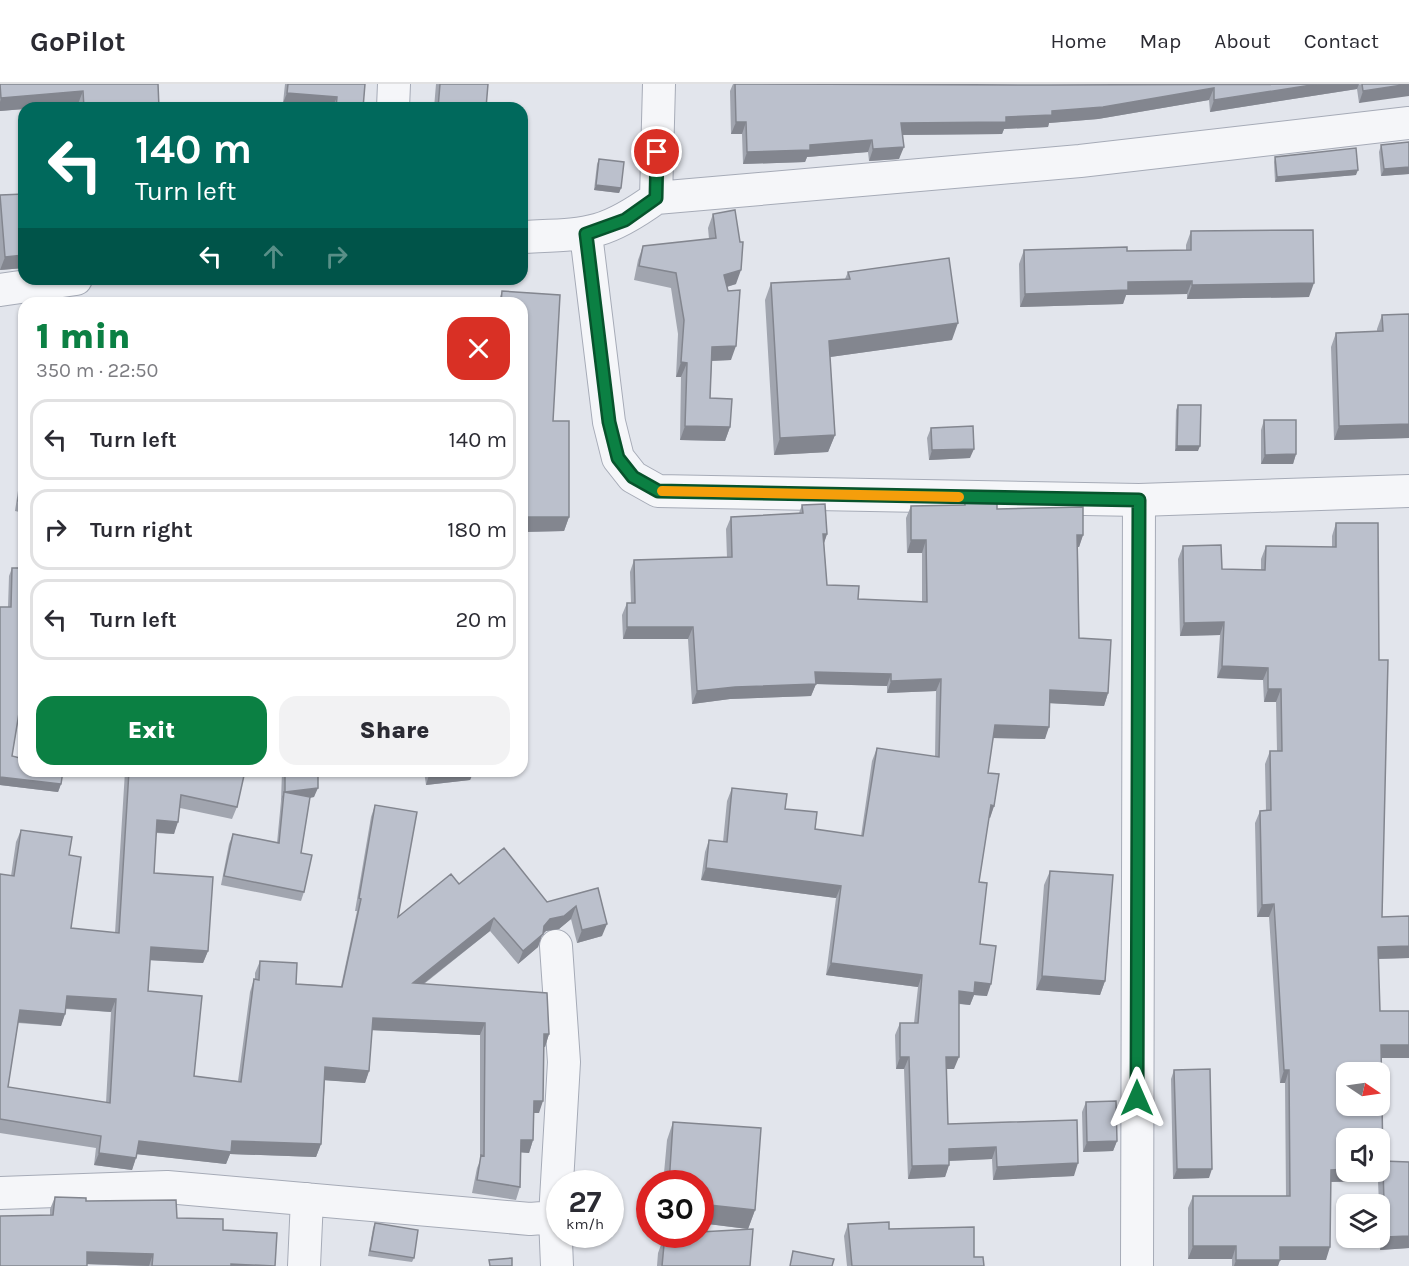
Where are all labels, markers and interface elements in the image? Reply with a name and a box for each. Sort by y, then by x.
text: GoPilot [30,25,126,58]
text: Home [1051,29,1107,53]
text: Map [1140,29,1181,53]
text: About [1214,29,1271,53]
text: Contact [1304,29,1379,53]
text: 140 m [135,124,252,174]
icon: left [36,126,114,204]
pin [631,126,682,177]
icon: arrive [640,135,673,168]
text: Turn left [135,175,236,207]
icon: left [194,240,227,273]
icon: ahead [257,240,290,273]
icon: right [320,240,353,273]
text: 1 min [36,315,130,357]
button: close [447,317,510,380]
text: 350 m · 22:50 [36,359,158,382]
icon: left [39,423,72,456]
text: Turn left [90,427,177,453]
text: 140 m [449,427,507,453]
icon: right [39,513,72,546]
text: Turn right [90,517,193,543]
text: 180 m [447,517,507,543]
icon: left [39,603,72,636]
text: Turn left [90,607,177,633]
text: 20 m [455,607,507,633]
button: Exit [36,696,267,765]
button: Share [279,696,510,765]
north arrow [1336,1062,1390,1116]
map controls [1336,1062,1390,1248]
position arrow [1105,1066,1169,1130]
button: sound [1336,1128,1390,1182]
speed limit sign: 30 [636,1170,714,1248]
text: 27 [568,1184,602,1220]
button: layers [1336,1194,1390,1248]
text: km/h [566,1215,604,1233]

